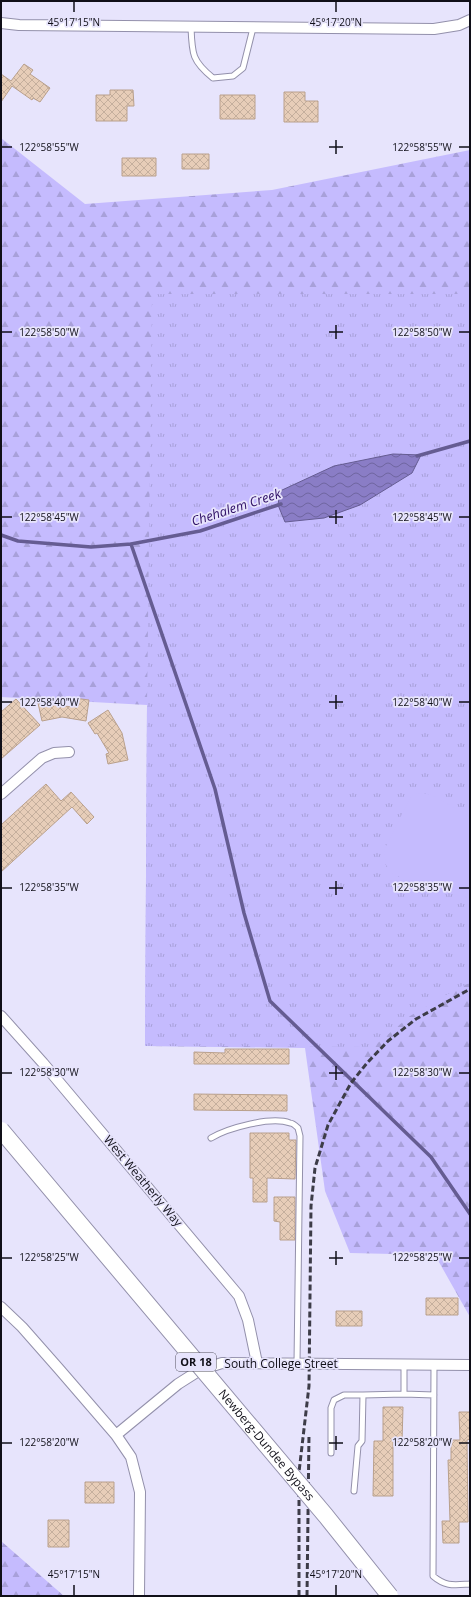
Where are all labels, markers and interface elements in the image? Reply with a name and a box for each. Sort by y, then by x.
text: 45°17'15"N [48,15,100,29]
text: 45°17'20"N [310,15,362,29]
text: 122°58'55"W [19,140,80,154]
text: 122°58'55"W [392,140,453,154]
text: 122°58'50"W [19,325,80,339]
text: 122°58'50"W [392,325,453,339]
water label: Chehalem Creek [189,484,284,530]
text: 122°58'45"W [19,510,80,524]
text: 122°58'45"W [392,510,453,524]
text: 122°58'40"W [19,695,80,709]
text: 122°58'40"W [392,695,453,709]
text: 122°58'35"W [19,880,80,894]
text: 122°58'35"W [392,880,453,894]
text: 122°58'30"W [19,1065,80,1079]
text: 122°58'30"W [392,1065,453,1079]
street label: West Weatherly Way [100,1131,187,1231]
text: 122°58'25"W [19,1250,80,1264]
text: 122°58'25"W [392,1250,453,1264]
road number: OR 18 [176,1353,216,1371]
street label: South College Street [224,1355,338,1372]
street label: Newberg-Dundee Bypass [215,1385,319,1505]
text: 122°58'20"W [19,1435,80,1449]
text: 122°58'20"W [392,1435,453,1449]
text: 45°17'15"N [48,1567,100,1581]
text: 45°17'20"N [310,1567,362,1581]

